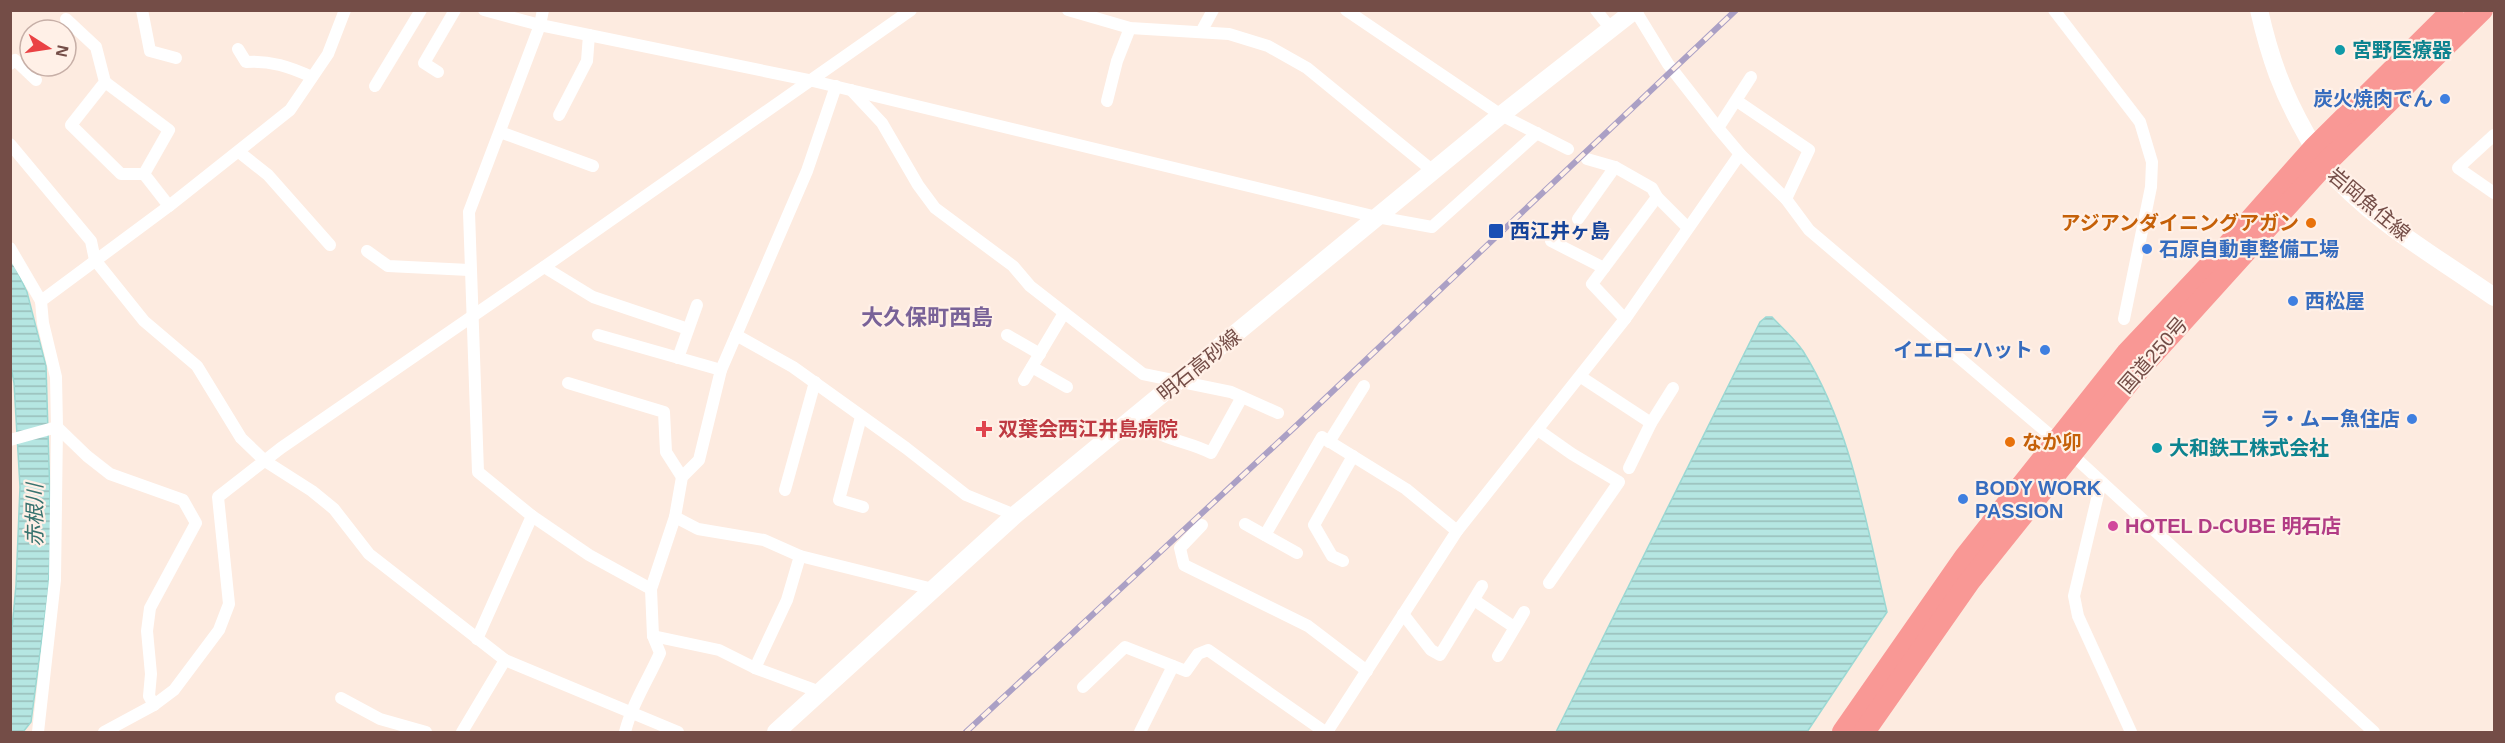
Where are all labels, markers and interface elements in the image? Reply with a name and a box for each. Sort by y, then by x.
north arrow [18,18,78,78]
place label: 宮野医療器 [2352,39,2452,61]
marker: 宮野医療器 [2333,43,2347,57]
text: N [53,44,72,58]
place label: 炭火焼肉でん [2313,88,2433,110]
marker: 炭火焼肉でん [2438,92,2452,106]
street label: 岩岡魚住線 [2324,163,2414,245]
place label: アジアンダイニングアガン [2061,212,2299,234]
marker: アジアンダイニングアガン [2304,216,2318,230]
place label: 西江井ヶ島 [1510,220,1610,242]
marker: 西江井ヶ島 [1487,222,1505,240]
place label: 石原自動車整備工場 [2159,238,2339,260]
marker: 石原自動車整備工場 [2140,242,2154,256]
place label: 西松屋 [2305,290,2365,312]
marker: 西松屋 [2286,294,2300,308]
district label: 大久保町西島 [861,305,993,330]
street label: 国道250号 [2114,313,2192,397]
street label: 明石高砂線 [1153,325,1245,405]
place label: イエローハット [1894,339,2033,361]
marker: イエローハット [2038,343,2052,357]
place label: ラ・ムー魚住店 [2260,408,2400,430]
marker: ラ・ムー魚住店 [2405,412,2419,426]
place label: 双葉会西江井島病院 [998,418,1178,440]
marker: 双葉会西江井島病院 [975,420,993,438]
place label: なか卯 [2022,431,2082,453]
marker: なか卯 [2003,435,2017,449]
place label: 大和鉄工株式会社 [2169,437,2329,459]
marker: 大和鉄工株式会社 [2150,441,2164,455]
place label: BODY WORK PASSION [1975,477,2102,522]
water label: 赤根川 [23,482,46,547]
marker: BODY WORK PASSION [1956,492,1970,506]
place label: HOTEL D-CUBE 明石店 [2125,515,2341,537]
marker: HOTEL D-CUBE 明石店 [2106,519,2120,533]

